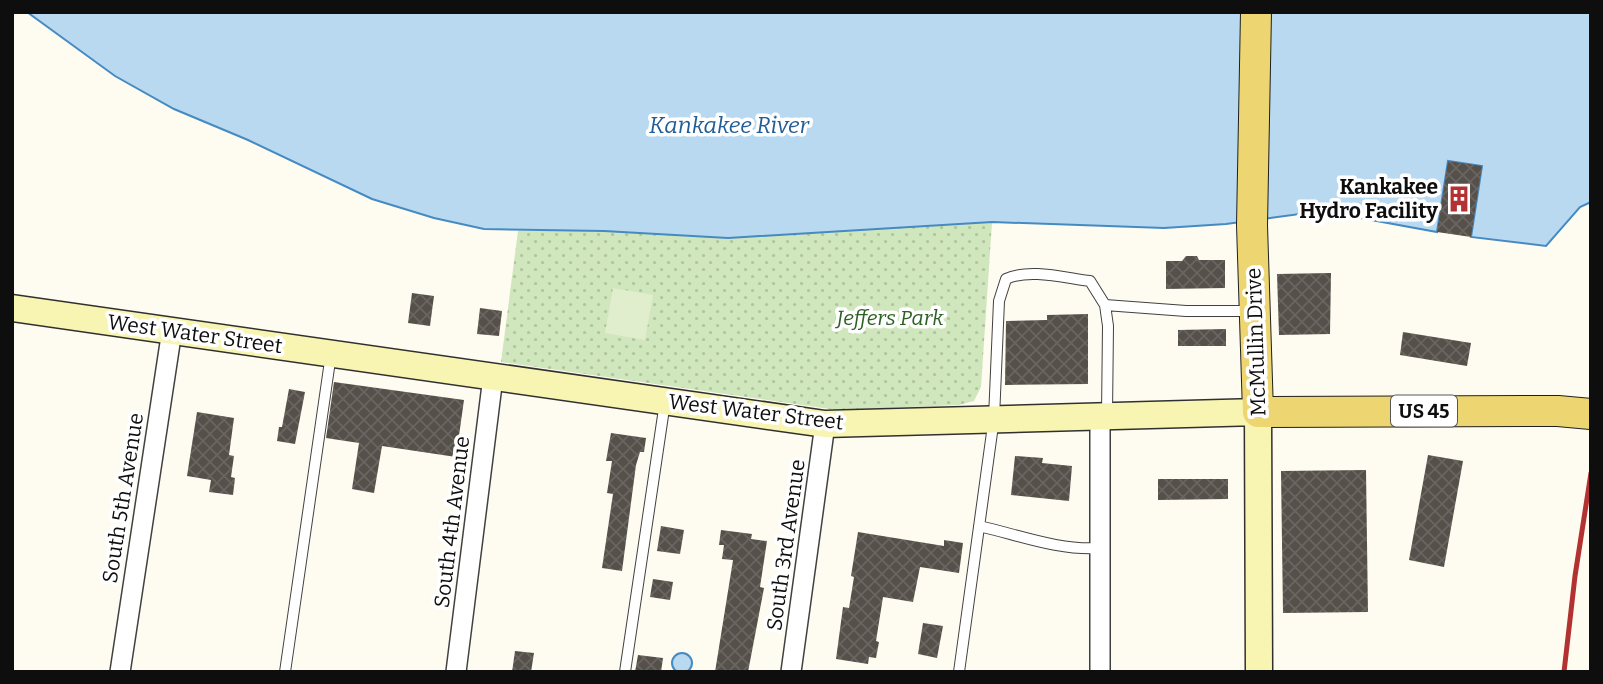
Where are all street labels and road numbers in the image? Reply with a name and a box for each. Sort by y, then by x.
street label: McMullin Drive [1240,267,1272,417]
street label: West Water Street [106,309,284,359]
street label: West Water Street [667,388,845,436]
road number: US 45 [1391,396,1457,426]
street label: South 5th Avenue [97,411,149,585]
street label: South 4th Avenue [429,435,475,609]
street label: South 3rd Avenue [761,458,811,632]

